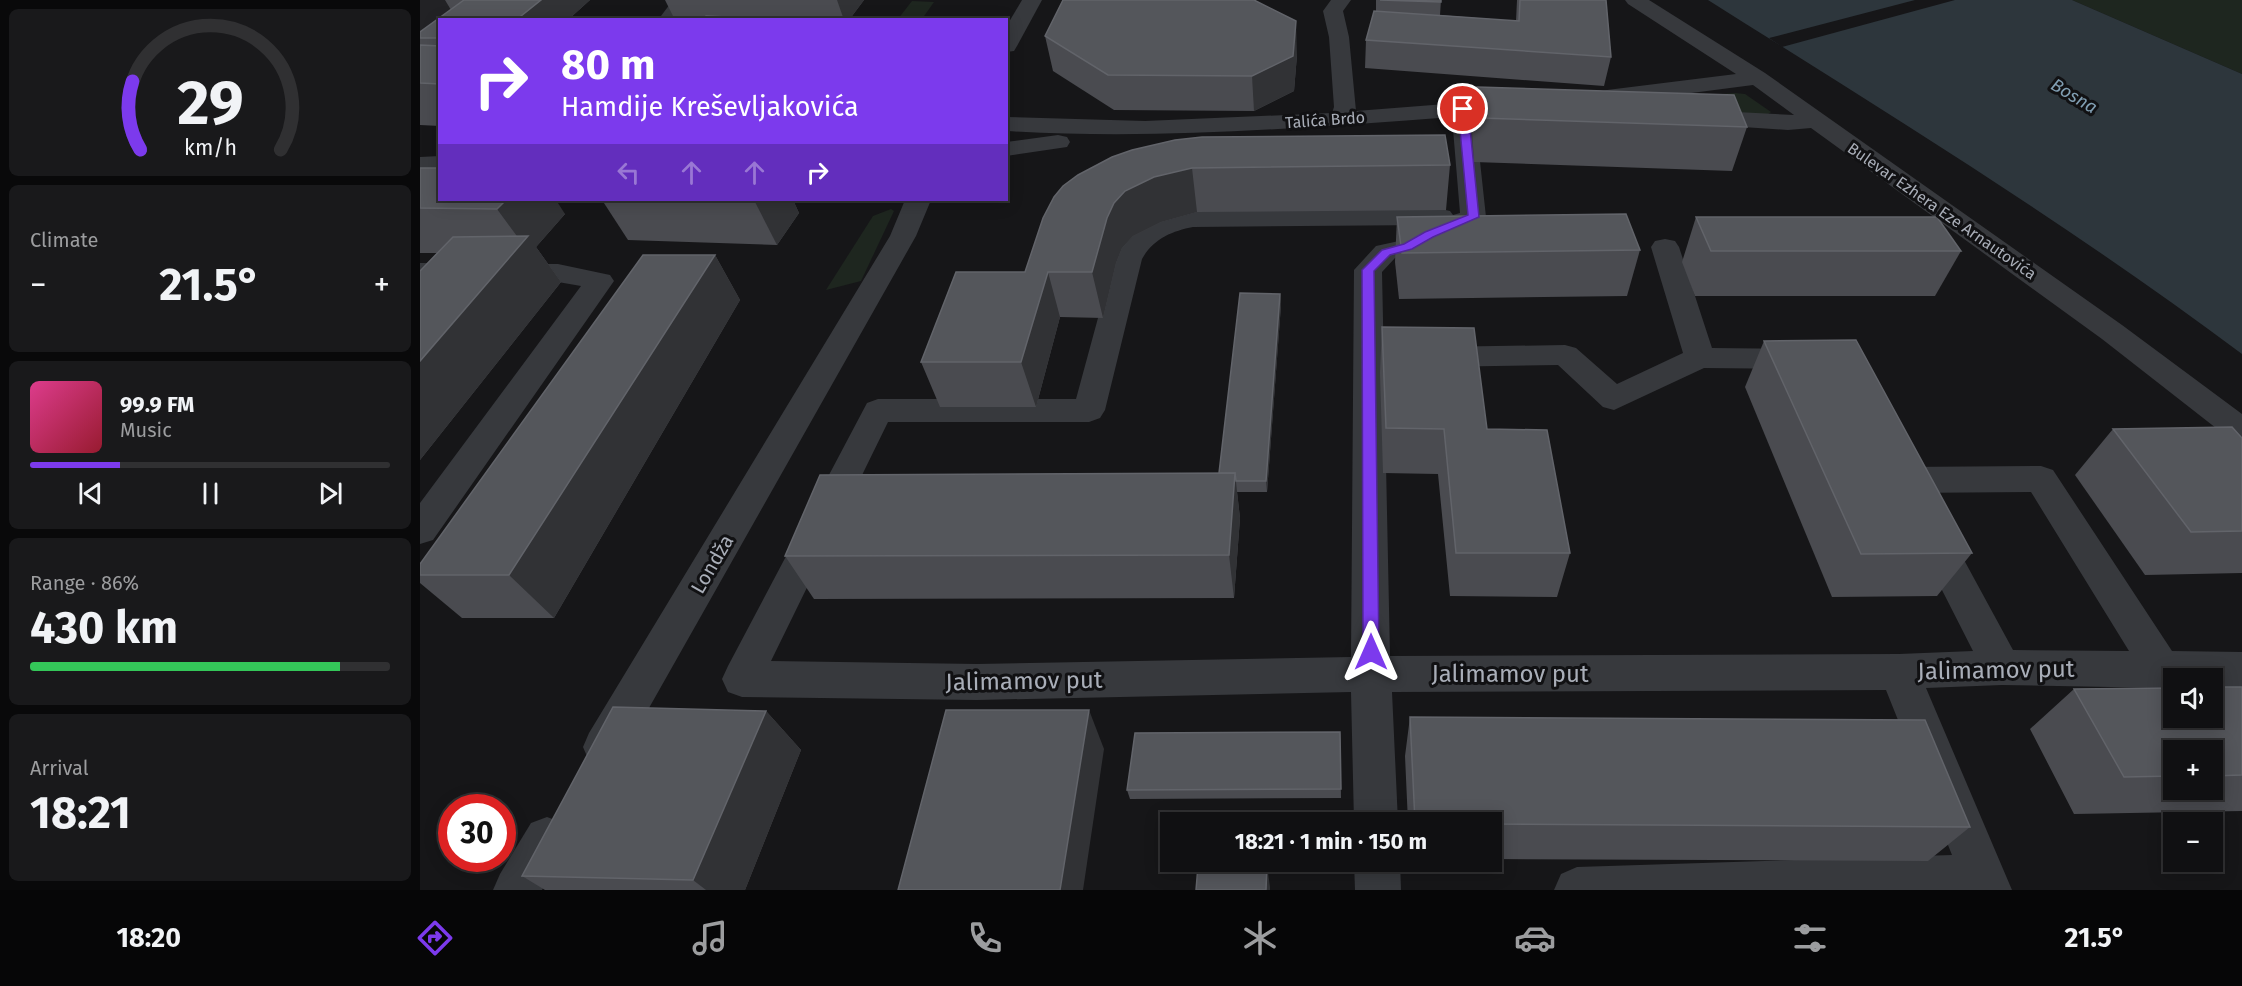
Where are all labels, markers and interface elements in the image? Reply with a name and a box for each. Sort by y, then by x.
text: 80 m [561,40,655,90]
icon: right [462,42,540,120]
text: 29 [177,66,243,141]
water label: Bosna [2047,74,2101,118]
pin [1437,83,1488,134]
text: Hamdije Kreševljakovića [561,91,859,123]
icon: arrive [1446,92,1479,125]
street label: Talića Brdo [1284,108,1366,132]
text: km/h [183,135,237,161]
street label: Bulevar Ezhera Eze Arnautovića [1844,138,2040,284]
icon: left [612,156,645,189]
icon: ahead [675,156,708,189]
icon: ahead [738,156,771,189]
icon: right [801,156,834,189]
text: Climate [30,228,98,252]
text: 21.5° [159,258,261,312]
text: − [30,265,47,305]
text: + [374,265,390,305]
text: 99.9 FM [120,391,194,418]
text: Music [120,418,172,442]
icon: previous [74,477,107,510]
icon: pause [194,477,227,510]
icon: next [314,477,347,510]
street label: Londža [686,530,738,598]
text: Range · 86% [30,571,139,595]
text: 430 km [30,601,178,655]
position arrow [1339,620,1403,684]
street label: Jalimamov put [1917,655,2075,685]
street label: Jalimamov put [1431,660,1589,688]
street label: Jalimamov put [945,666,1103,696]
map controls [2163,668,2223,872]
button: sound [2163,668,2223,728]
button: + [2163,740,2223,800]
text: Arrival [30,756,89,780]
text: 18:21 [30,786,131,840]
speed limit sign: 30 [438,794,516,872]
button: − [2163,812,2223,872]
text: 18:21 · 1 min · 150 m [1235,828,1427,855]
icon: directions [414,917,456,959]
icon: music [689,917,731,959]
icon: phone [964,917,1006,959]
icon: climate [1239,917,1281,959]
icon: car [1514,917,1556,959]
icon: filters [1789,917,1831,959]
text: 18:20 [117,922,181,954]
text: 21.5° [2065,922,2125,954]

